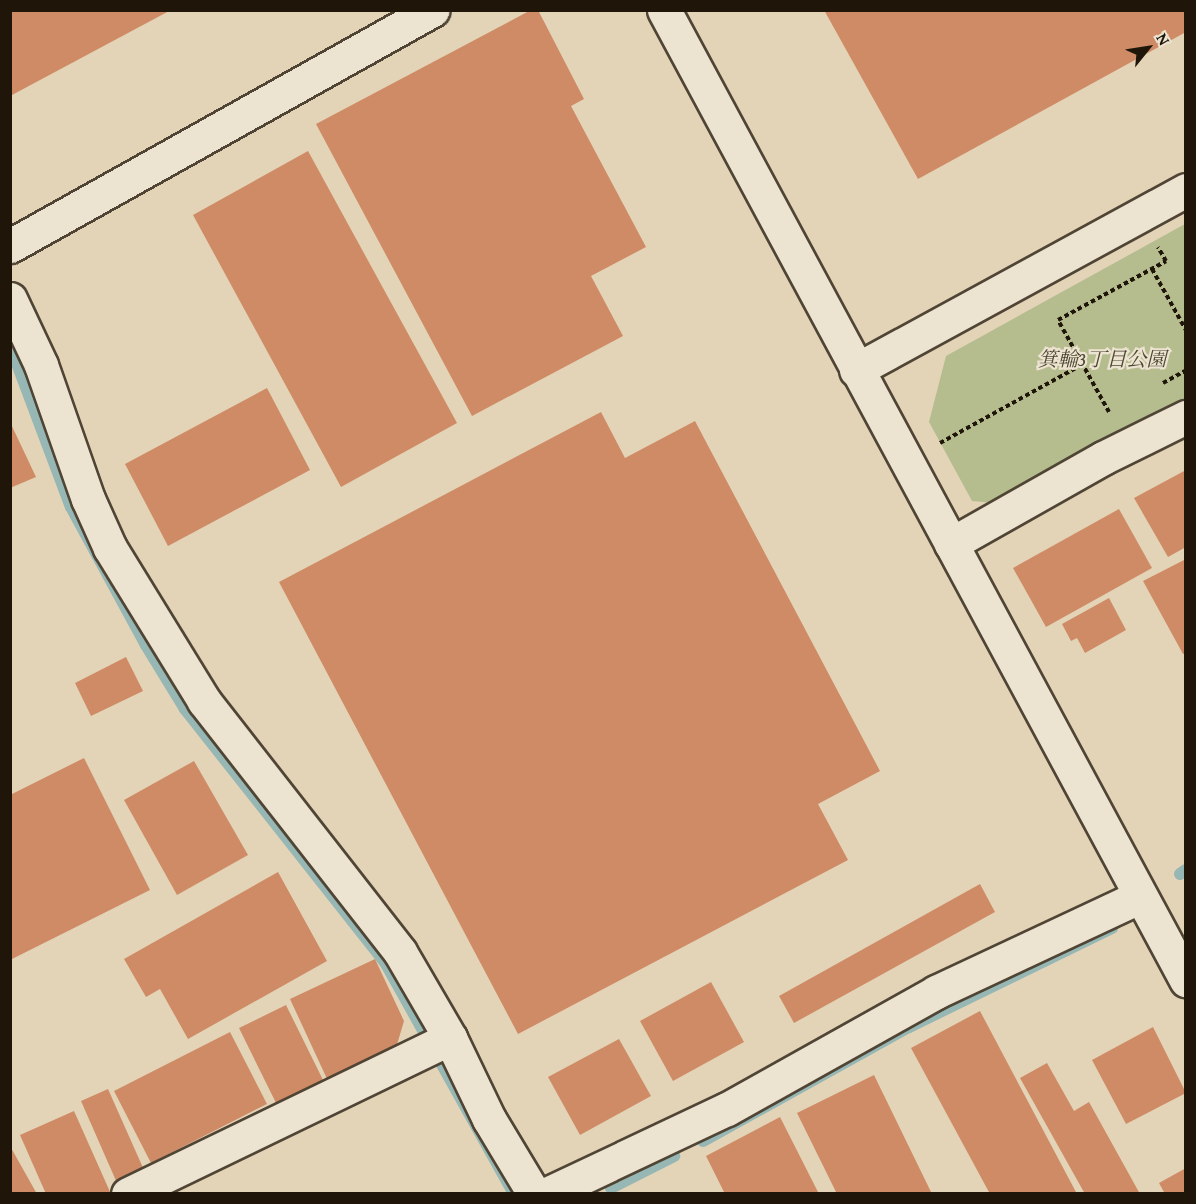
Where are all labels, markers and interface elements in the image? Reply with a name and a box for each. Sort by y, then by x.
north arrow [1118,18,1178,78]
text: N [1151,28,1177,50]
park label: 箕輪3丁目公園 [1038,346,1166,370]

